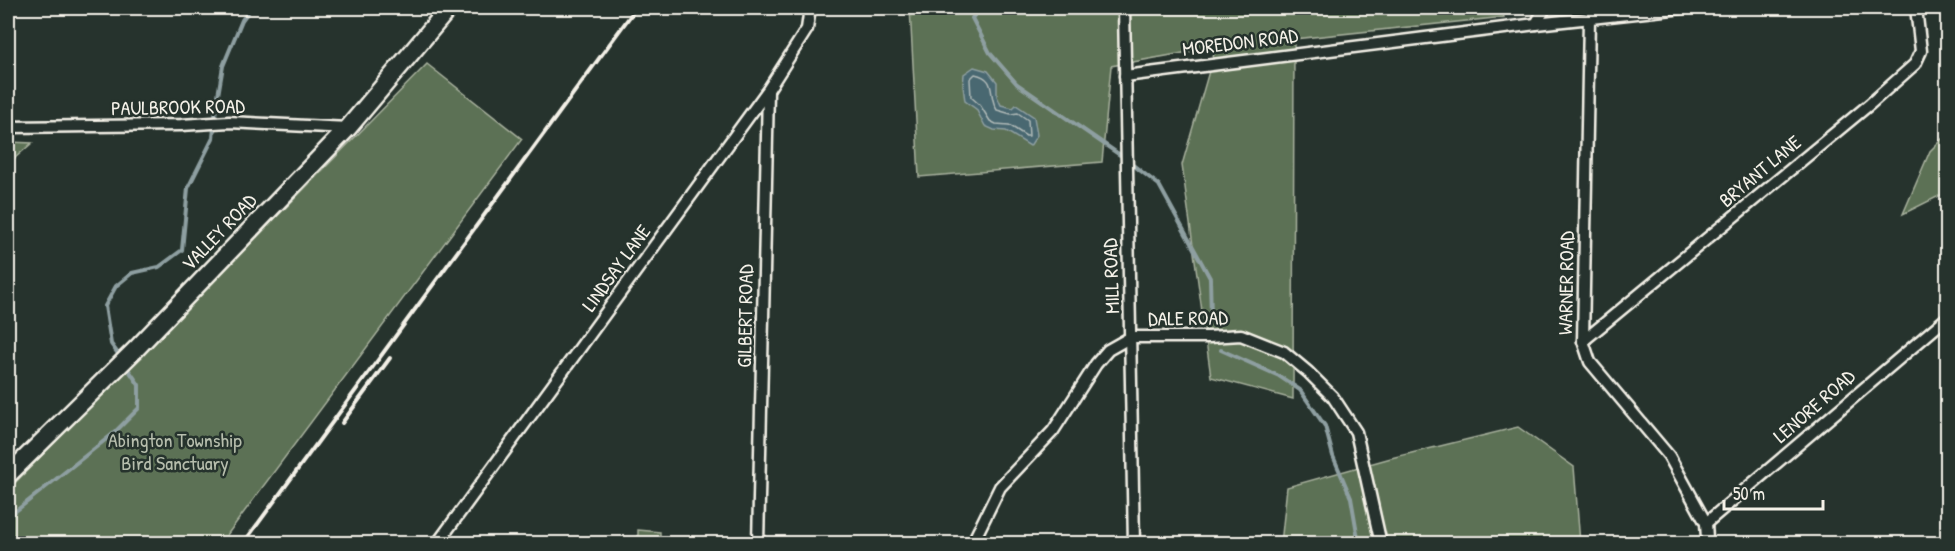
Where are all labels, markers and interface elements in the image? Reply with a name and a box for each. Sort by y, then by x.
street label: MOREDON ROAD [1181,21,1300,62]
street label: PAULBROOK ROAD [111,92,246,121]
street label: BRYANT LANE [1713,128,1806,213]
street label: VALLEY ROAD [175,187,263,276]
street label: LINDSAY LANE [575,219,656,317]
street label: WARNER ROAD [1551,230,1580,335]
street label: MILL ROAD [1096,237,1125,314]
street label: GILBERT ROAD [730,264,759,368]
street label: DALE ROAD [1148,303,1229,332]
street label: LENORE ROAD [1767,362,1861,449]
park label: Abington Township Bird Sanctuary [108,426,242,476]
scale bar [1724,473,1823,511]
text: 50 m [1733,481,1765,506]

